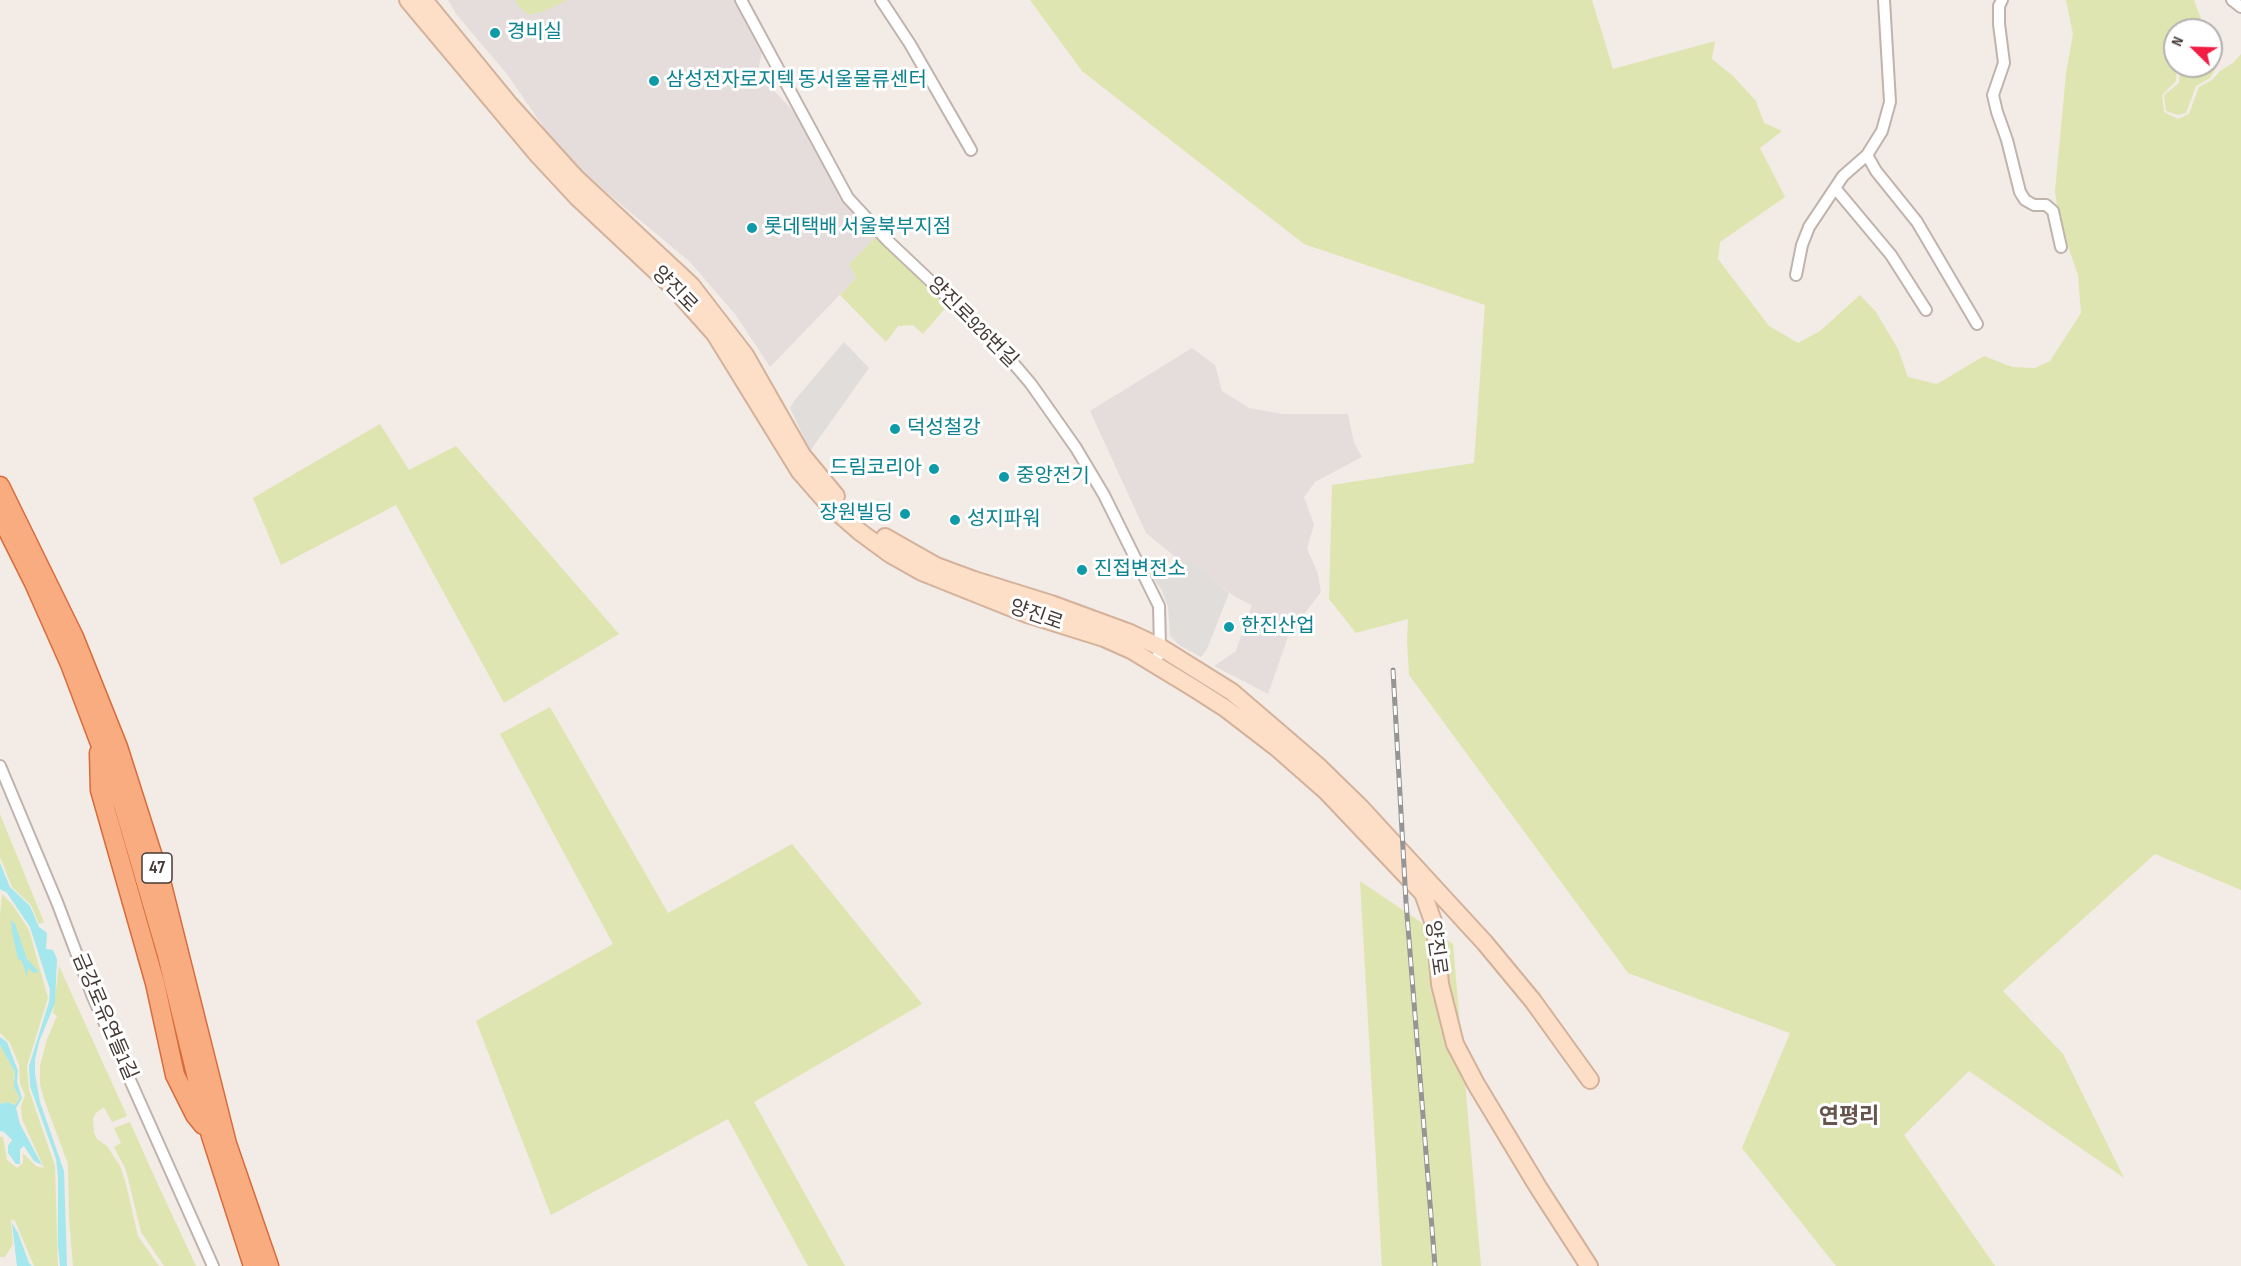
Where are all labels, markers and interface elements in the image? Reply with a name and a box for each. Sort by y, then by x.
north arrow [2163,18,2223,78]
place label: 경비실 [507,21,562,45]
marker: 경비실 [488,26,502,40]
text: N [2167,34,2188,49]
place label: 삼성전자로지텍 동서울물류센터 [666,69,927,93]
marker: 삼성전자로지텍 동서울물류센터 [647,74,661,88]
place label: 롯데택배 서울북부지점 [764,216,951,240]
marker: 롯데택배 서울북부지점 [745,221,759,235]
street label: 양진로 [646,262,702,318]
street label: 양진로926번길 [922,273,1022,373]
place label: 덕성철강 [907,417,981,441]
marker: 덕성철강 [888,422,902,436]
place label: 드림코리아 [830,457,922,481]
marker: 드림코리아 [927,462,941,476]
place label: 중앙전기 [1016,465,1090,489]
marker: 중앙전기 [997,470,1011,484]
place label: 장원빌딩 [819,502,893,526]
marker: 장원빌딩 [898,507,912,521]
place label: 성지파워 [967,508,1041,532]
marker: 성지파워 [948,513,962,527]
place label: 진접변전소 [1094,558,1186,582]
marker: 진접변전소 [1075,563,1089,577]
street label: 양진로 [1006,596,1066,636]
place label: 한진산업 [1241,615,1315,639]
marker: 한진산업 [1222,620,1236,634]
road number: 47 [142,853,172,883]
street label: 양진로 [1419,919,1451,977]
street label: 금강로유연들1길 [66,950,142,1084]
district label: 연평리 [1819,1104,1879,1130]

